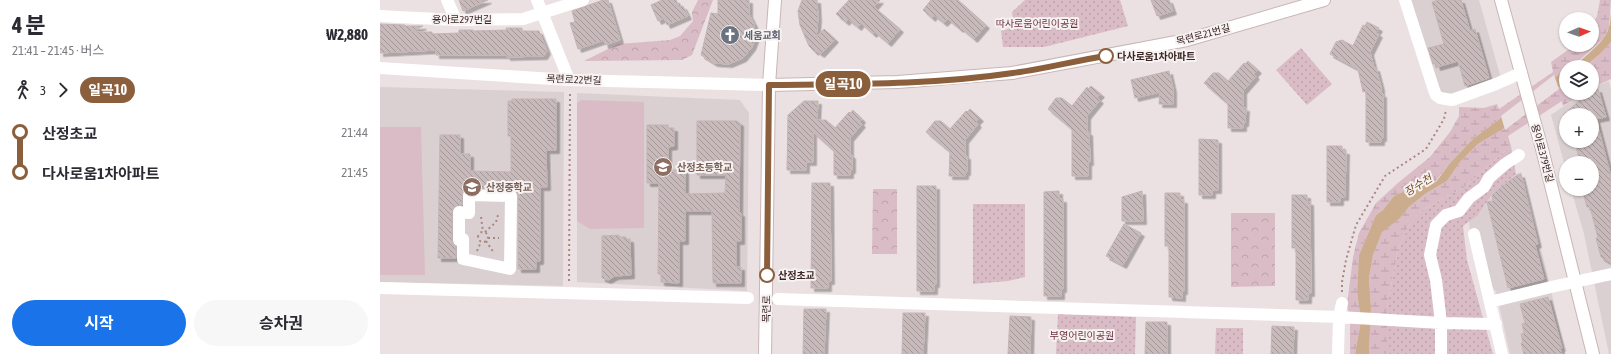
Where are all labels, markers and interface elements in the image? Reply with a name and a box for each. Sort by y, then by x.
text: 4 분 [12,12,46,38]
north arrow [1559,12,1599,52]
map controls [1559,12,1599,196]
street label: 용아로297번길 [432,14,492,25]
park label: 따사로움어린이공원 [996,18,1078,29]
street label: 목련로21번길 [1175,22,1231,47]
church icon: 세움교회 [719,24,741,46]
text: ₩2,880 [326,26,368,43]
place label: 세움교회 [744,30,781,41]
text: 21:41 – 21:45 · 버스 [12,43,105,58]
marker: 다사로움1차아파트 [1098,48,1114,64]
place label: 다사로움1차아파트 [1117,51,1195,62]
button: layers [1559,60,1599,100]
line badge: 일곡10 [815,71,871,97]
street label: 목련로22번길 [546,73,602,86]
text: 일곡10 [824,76,862,92]
icon: walk [12,79,34,101]
icon: forward [52,79,74,101]
text: 일곡10 [88,82,127,98]
text: 3 [40,83,46,98]
button: + [1559,108,1599,148]
street label: 용아로379번길 [1529,123,1556,184]
text: 산정초교 [42,125,97,142]
text: 21:44 [341,125,368,140]
school or university icon: 산정초등학교 [652,156,674,178]
button: − [1559,156,1599,196]
place label: 산정초등학교 [677,161,732,173]
text: 다사로움1차아파트 [42,165,159,182]
text: 21:45 [341,165,368,180]
water label: 장수천 [1402,171,1436,198]
school or university icon: 산정중학교 [461,176,483,198]
place label: 산정중학교 [486,181,532,193]
marker: 산정초교 [759,267,775,283]
place label: 산정초교 [778,270,815,281]
street label: 목련로 [761,295,772,323]
button: 시작 [12,300,186,346]
button: 승차권 [194,300,368,346]
park label: 부영어린이공원 [1050,330,1114,341]

